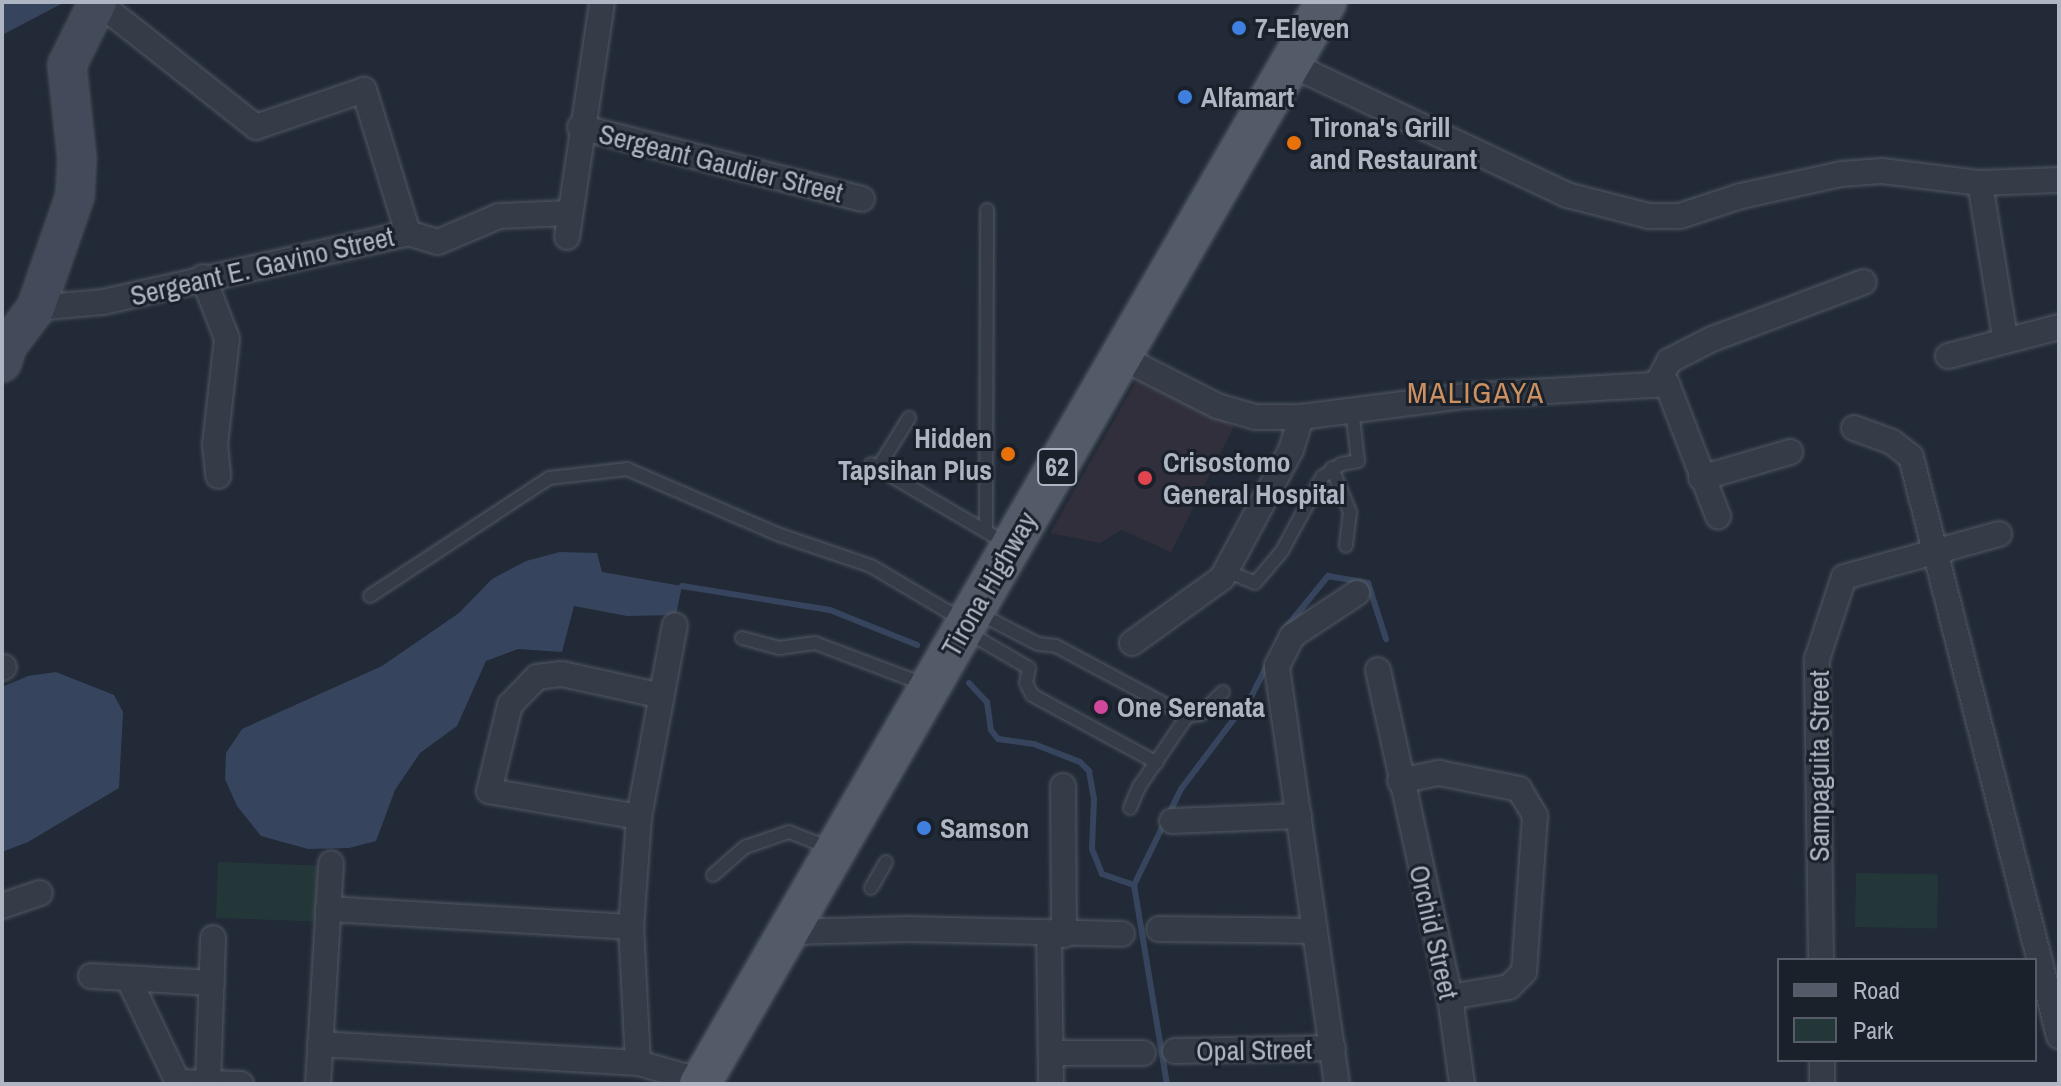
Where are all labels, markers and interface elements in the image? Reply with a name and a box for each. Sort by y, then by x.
place label: 7-Eleven [1255,11,1349,45]
marker: 7-Eleven [1230,19,1248,37]
place label: Alfamart [1201,80,1294,114]
marker: Alfamart [1176,88,1194,106]
place label: Tirona's Grill and Restaurant [1310,110,1477,176]
street label: Sergeant Gaudier Street [596,116,846,210]
marker: Tirona's Grill and Restaurant [1285,134,1303,152]
street label: Sergeant E. Gavino Street [127,219,397,313]
district label: MALIGAYA [1407,374,1545,410]
place label: Hidden Tapsihan Plus [838,421,992,487]
marker: Hidden Tapsihan Plus [999,445,1017,463]
road number: 62 [1037,445,1077,489]
place label: Crisostomo General Hospital [1163,445,1345,511]
marker: Crisostomo General Hospital [1134,467,1156,489]
street label: Tirona Highway [934,506,1044,662]
street label: Sampaguita Street [1802,670,1836,862]
place label: One Serenata [1117,690,1265,724]
marker: One Serenata [1092,698,1110,716]
place label: Samson [940,811,1029,845]
marker: Samson [915,819,933,837]
street label: Orchid Street [1402,862,1466,1002]
legend [1777,958,2037,1062]
text: Road [1853,974,1900,1006]
text: Park [1853,1014,1893,1046]
street label: Opal Street [1196,1032,1312,1068]

